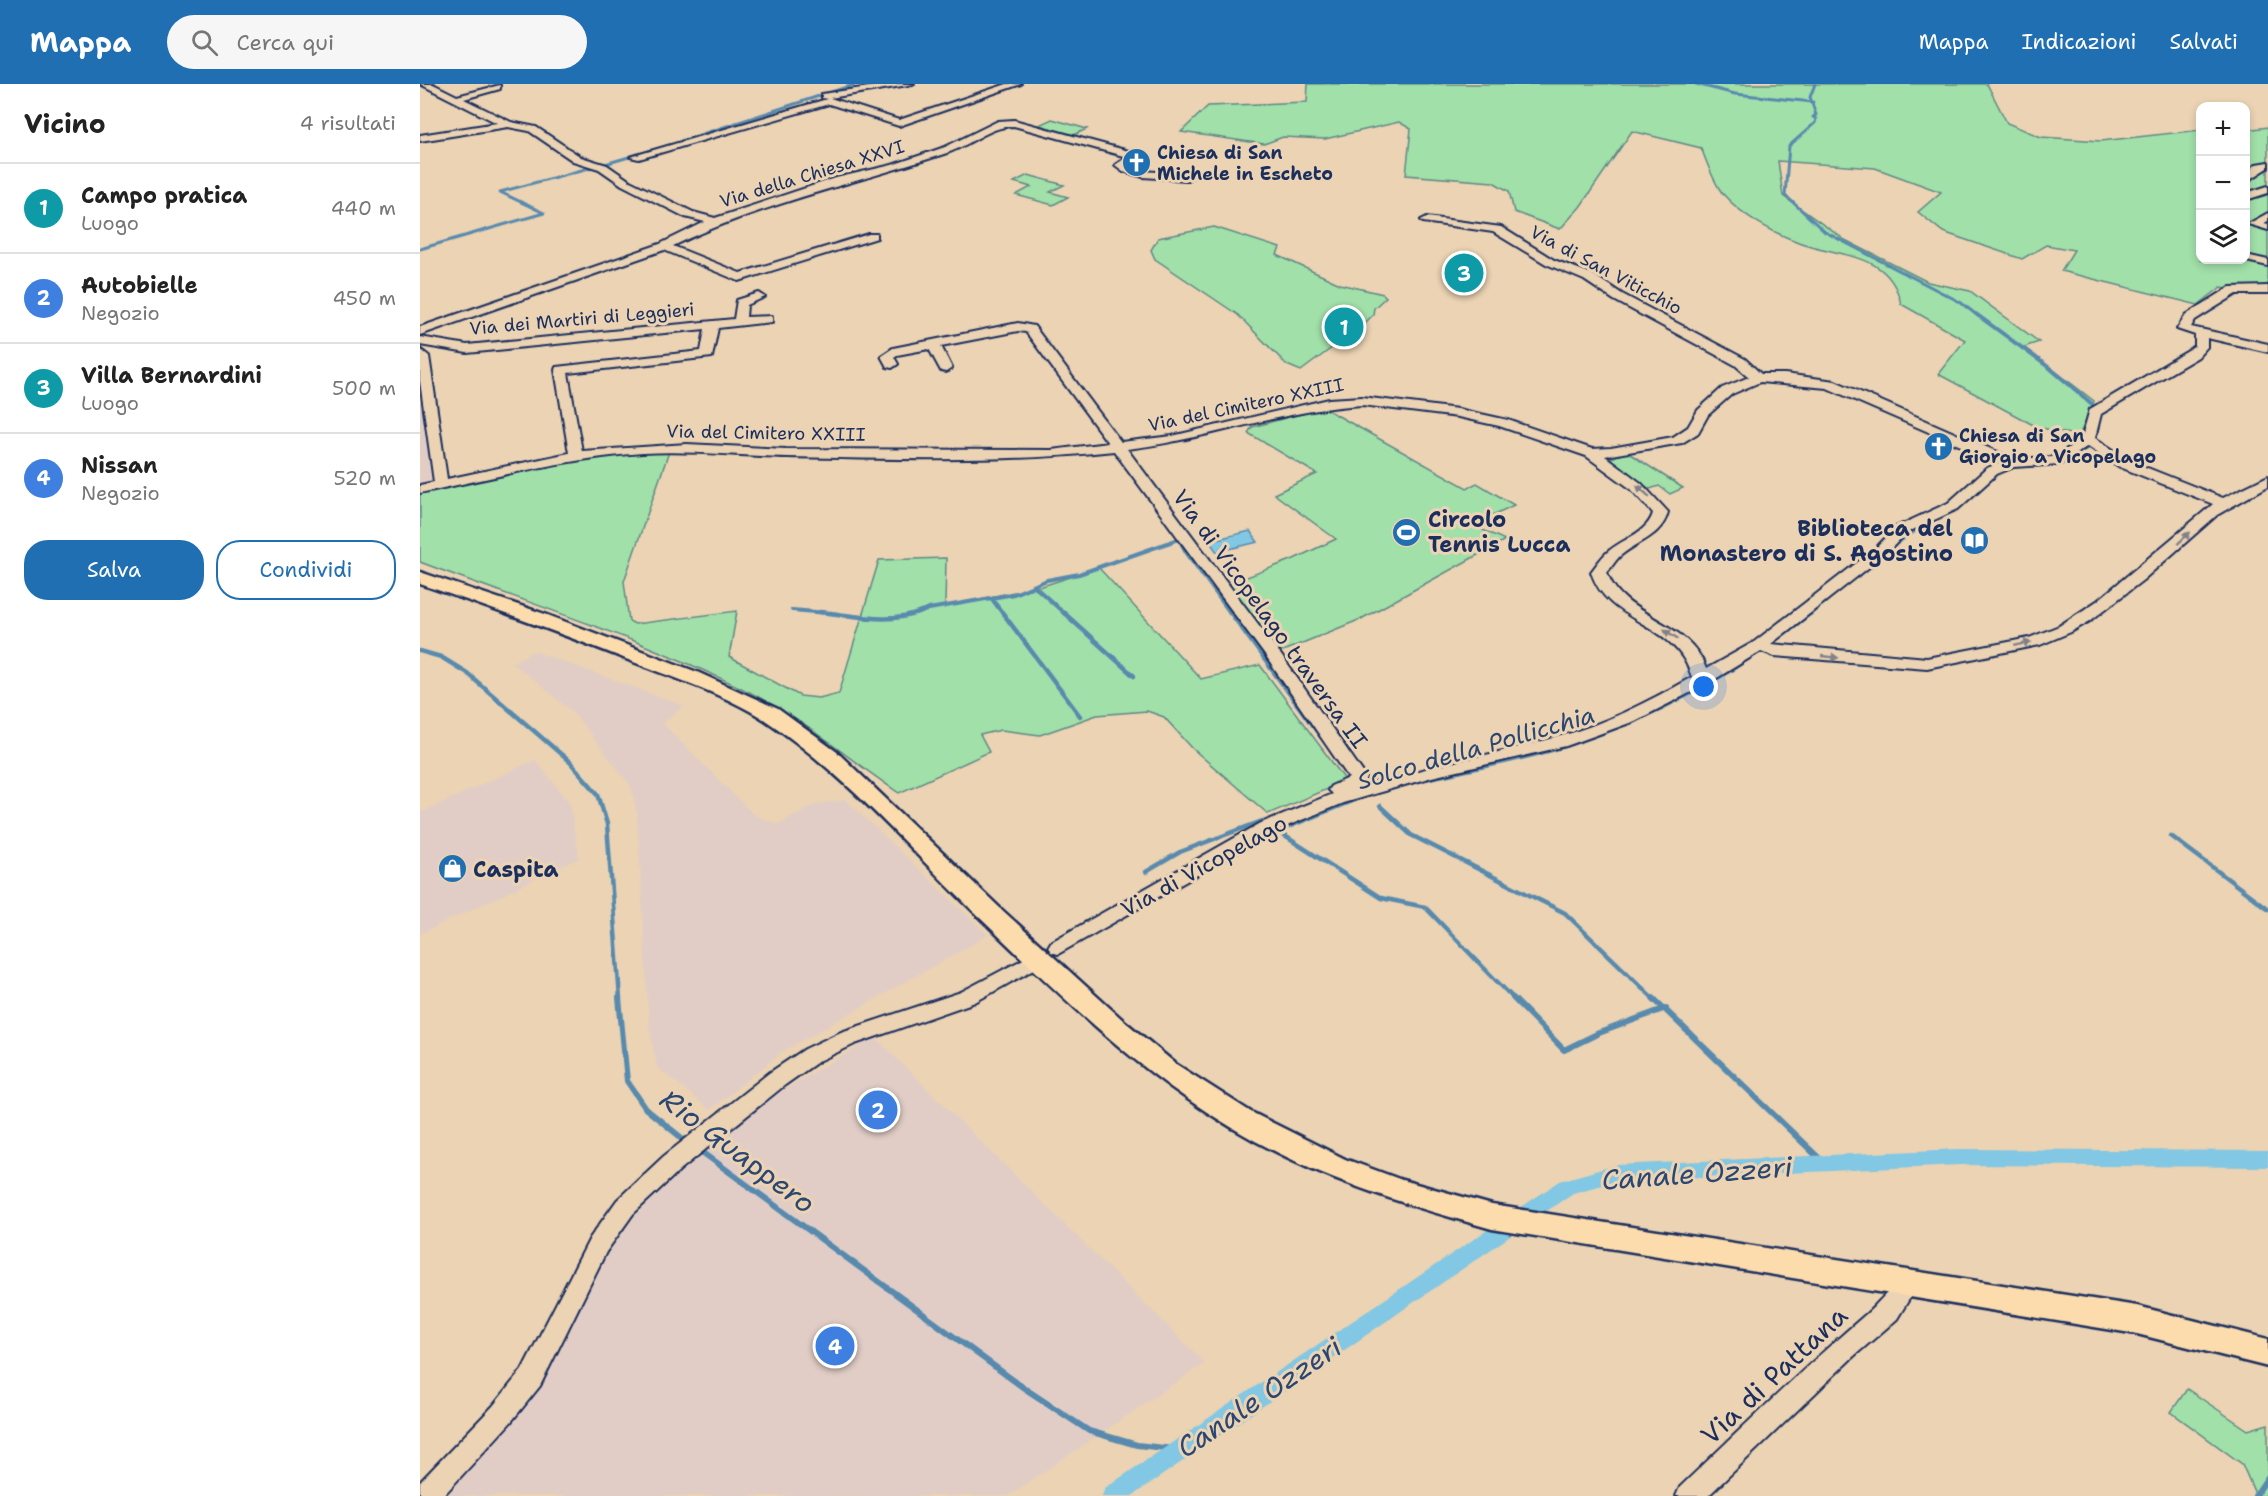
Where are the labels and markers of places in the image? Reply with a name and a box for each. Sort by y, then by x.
place label: Chiesa di San Michele in Escheto [1157,141,1333,186]
church icon: Chiesa di San Michele in Escheto [1120,147,1152,179]
pin: 3 [1444,250,1484,296]
pin: 1 [1324,304,1364,350]
place label: Chiesa di San Giorgio a Vicopelago [1959,424,2156,469]
church icon: Chiesa di San Giorgio a Vicopelago [1922,430,1954,462]
place label: Circolo Tennis Lucca [1428,505,1570,559]
place label: Biblioteca del Monastero di S. Agostino [1660,514,1953,568]
sports icon: Circolo Tennis Lucca [1391,516,1423,548]
library icon: Biblioteca del Monastero di S. Agostino [1958,525,1990,557]
shop icon: Caspita [436,853,468,885]
place label: Caspita [473,855,559,884]
pin: 2 [858,1088,898,1132]
pin: 4 [816,1324,854,1368]

